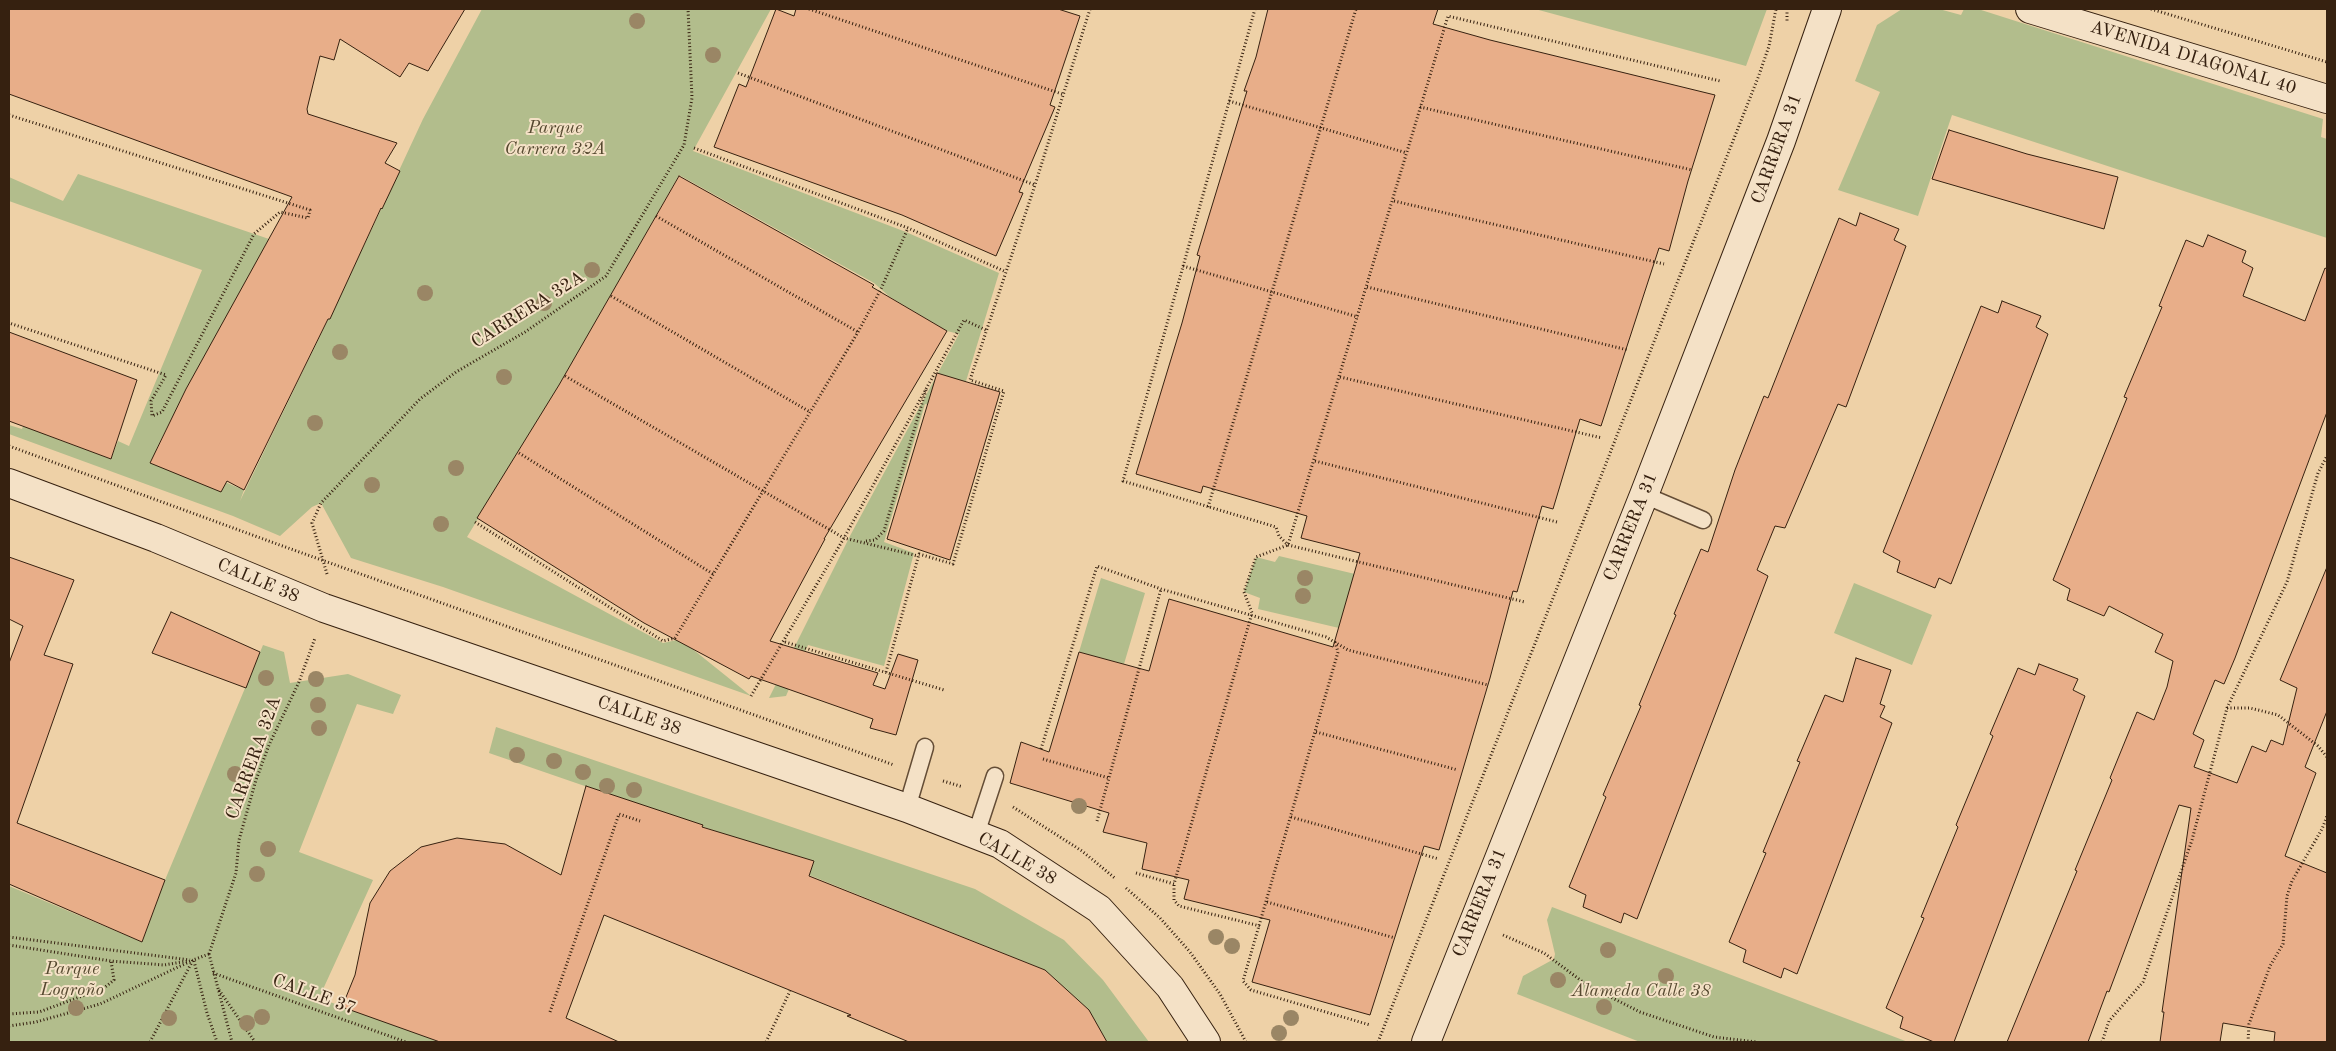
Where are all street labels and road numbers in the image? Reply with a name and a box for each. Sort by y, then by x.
street label: AVENIDA DIAGONAL 40 [2087,16,2299,100]
street label: CARRERA 31 [1747,91,1807,207]
street label: CARRERA 32A [467,267,589,353]
street label: CARRERA 31 [1599,469,1663,585]
street label: CALLE 38 [214,554,302,608]
street label: CALLE 38 [594,692,684,740]
street label: CARRERA 32A [222,694,286,822]
street label: CALLE 38 [974,828,1060,890]
street label: CARRERA 31 [1448,845,1512,961]
street label: CALLE 37 [269,970,359,1020]

